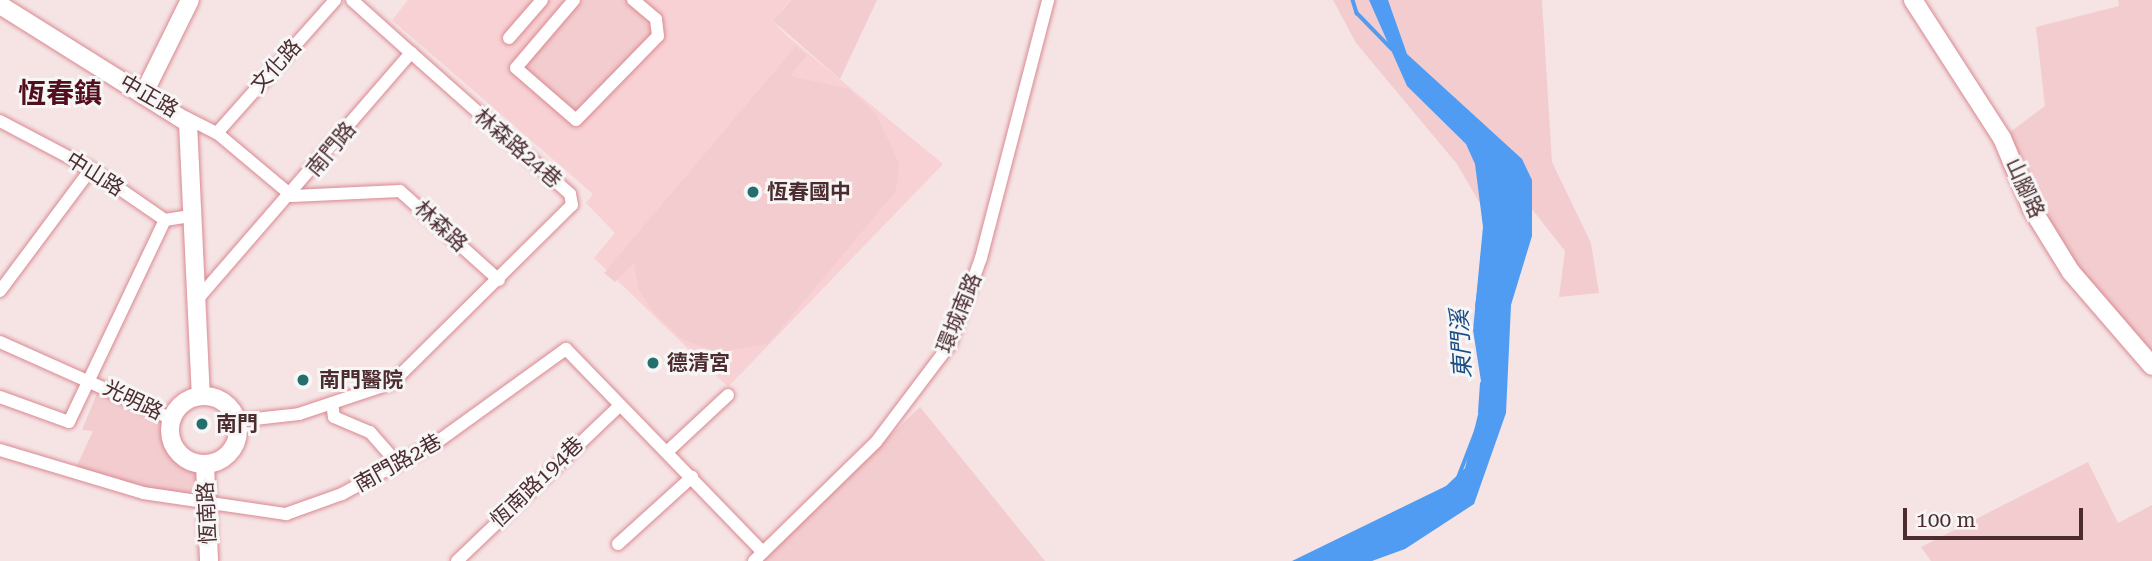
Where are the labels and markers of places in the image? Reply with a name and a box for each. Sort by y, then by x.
place label: 恆春國中 [767,179,851,205]
marker: 恆春國中 [745,184,761,200]
place label: 德清宮 [667,350,730,376]
marker: 德清宮 [645,355,661,371]
place label: 南門醫院 [319,367,403,393]
marker: 南門醫院 [293,370,313,390]
place label: 南門 [216,411,258,437]
marker: 南門 [194,416,210,432]

